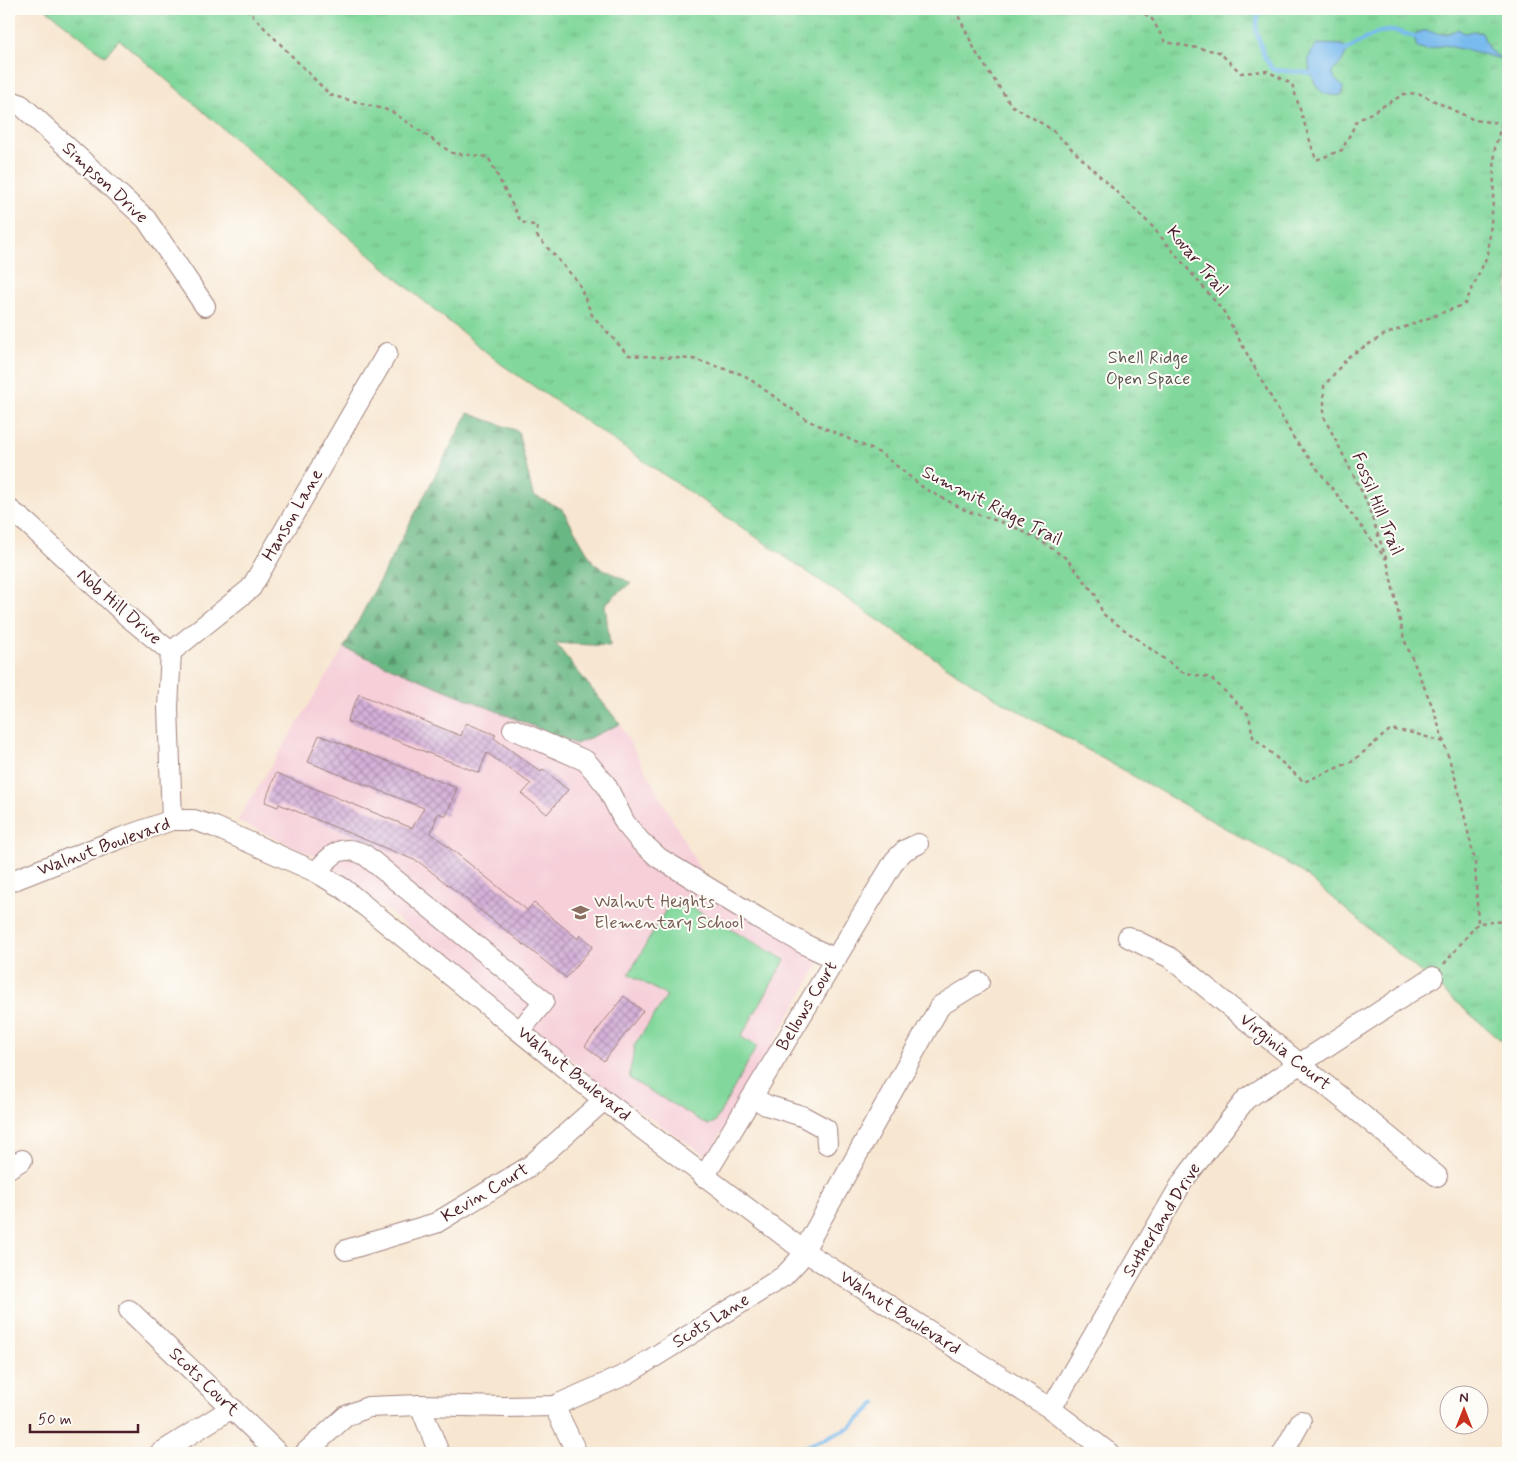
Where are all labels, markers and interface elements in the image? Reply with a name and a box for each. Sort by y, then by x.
street label: Simpson Drive [57,137,153,229]
street label: Kovar Trail [1161,221,1233,301]
park label: Shell Ridge Open Space [1106,346,1190,391]
street label: Fossil Hill Trail [1345,449,1409,559]
street label: Summit Ridge Trail [918,460,1066,552]
street label: Hanson Lane [257,464,329,566]
street label: Nob Hill Drive [72,564,166,650]
street label: Walnut Boulevard [34,812,174,882]
place label: Walnut Heights Elementary School [594,890,744,935]
school or university icon: Walnut Heights Elementary School [570,902,590,922]
street label: Bellows Court [771,956,843,1055]
street label: Virginia Court [1234,1008,1336,1097]
street label: Walnut Boulevard [512,1021,636,1127]
street label: Kevin Court [437,1158,533,1228]
street label: Sutherland Drive [1117,1158,1207,1282]
street label: Walnut Boulevard [835,1265,965,1361]
street label: Scots Lane [668,1288,754,1354]
street label: Scots Court [163,1342,245,1422]
north arrow [1440,1384,1490,1434]
text: N [1459,1389,1469,1407]
scale bar [30,1402,138,1434]
text: 50 m [38,1410,72,1430]

